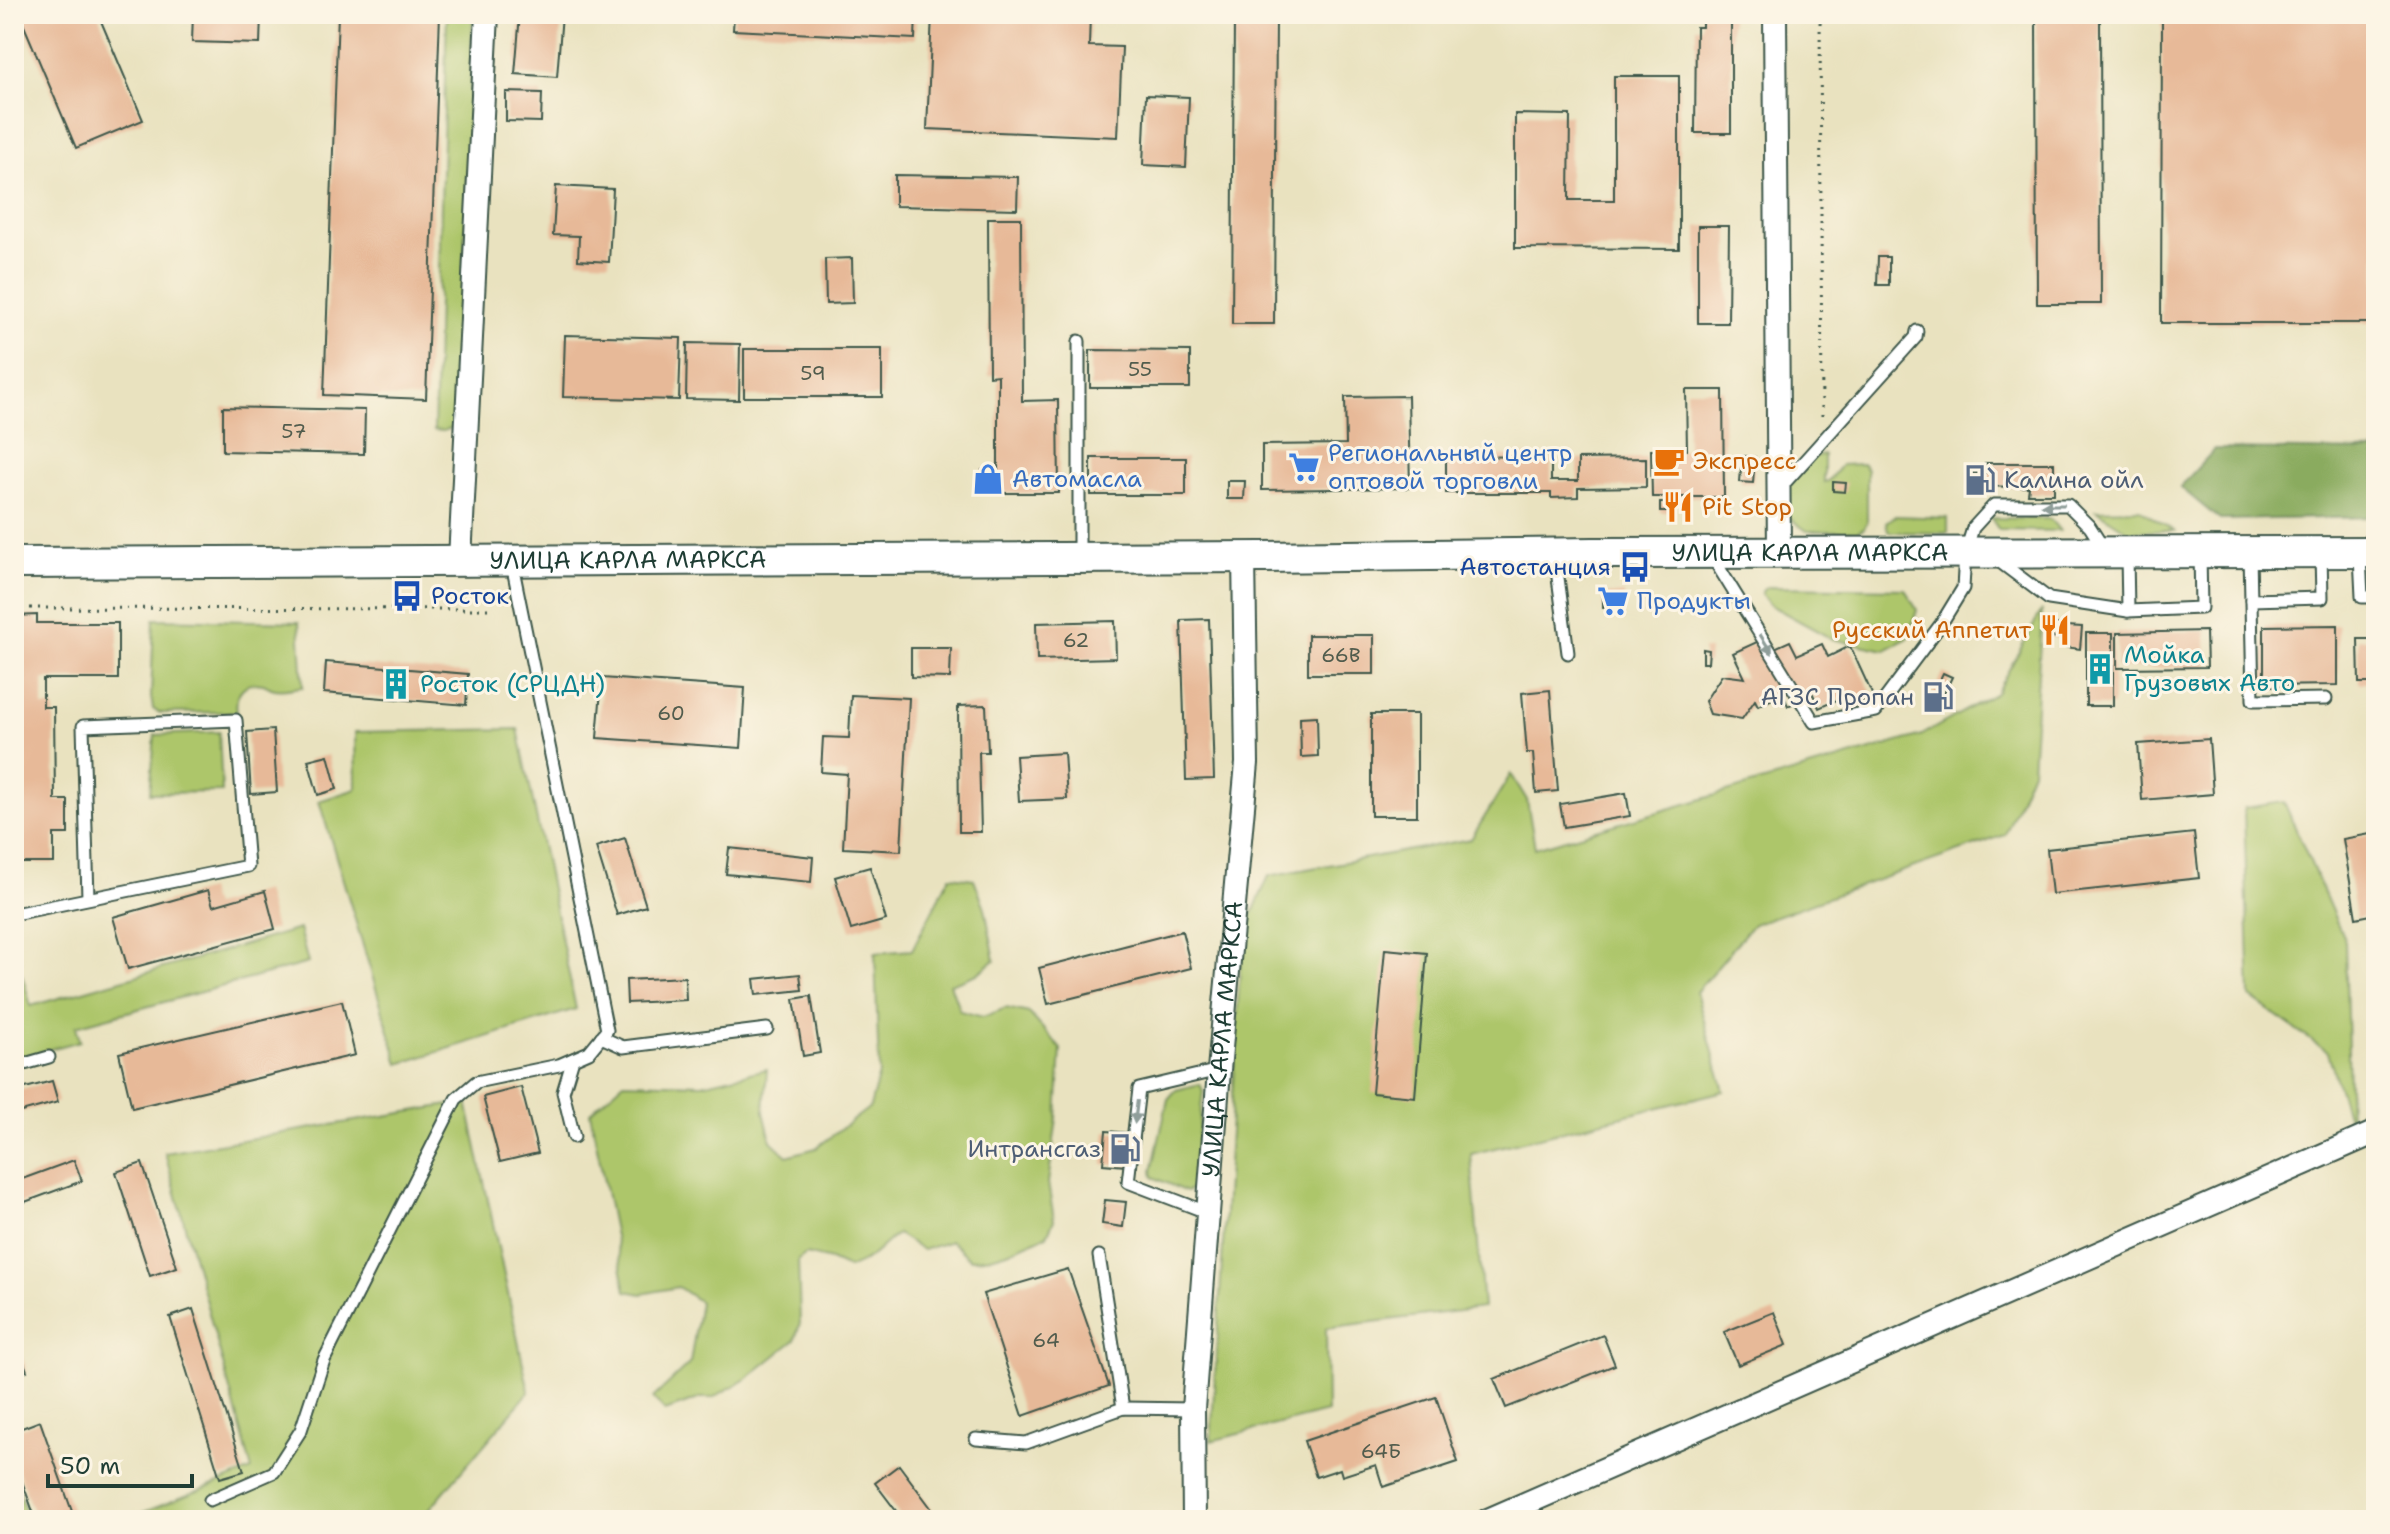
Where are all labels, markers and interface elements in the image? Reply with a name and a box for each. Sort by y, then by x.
house number: 55 [1128,356,1152,382]
house number: 59 [800,360,826,386]
house number: 57 [281,418,307,444]
place label: Региональный центр оптовой торговли [1328,437,1572,497]
cafe icon: Экспресс [1652,444,1686,478]
place label: Экспресс [1693,445,1797,477]
supermarket icon: Региональный центр оптовой торговли [1287,450,1321,484]
shop icon: Автомасла [971,462,1005,496]
place label: Автомасла [1012,463,1142,495]
fuel station icon: Калина ойл [1963,463,1997,497]
place label: Калина ойл [2004,464,2144,496]
restaurant icon: Pit Stop [1661,490,1695,524]
place label: Pit Stop [1702,491,1792,523]
one-way arrow [2040,499,2065,511]
street label: УЛИЦА КАРЛА МАРКСА [1671,537,1948,569]
street label: УЛИЦА КАРЛА МАРКСА [489,543,767,577]
bus stop icon: Автостанция [1618,550,1652,584]
place label: Автостанция [1459,551,1611,583]
bus stop icon: Росток [390,579,424,613]
place label: Росток [431,580,509,612]
supermarket icon: Продукты [1596,584,1630,618]
place label: Продукты [1637,585,1751,617]
restaurant icon: Русский Аппетит [2038,613,2072,647]
place label: Русский Аппетит [1832,614,2032,646]
house number: 62 [1063,627,1089,653]
one-way arrow [1759,633,1773,655]
place label: Мойка Грузовых Авто [2124,639,2295,699]
house number: 66В [1321,642,1361,668]
building icon: Мойка Грузовых Авто [2083,652,2117,686]
building icon: Росток (СРЦДН) [379,667,413,701]
place label: Росток (СРЦДН) [420,668,605,700]
fuel station icon: АГЗС Пропан [1921,680,1955,714]
place label: АГЗС Пропан [1761,681,1914,713]
house number: 60 [657,700,685,726]
street label: УЛИЦА КАРЛА МАРКСА [1195,900,1250,1178]
one-way arrow [1130,1100,1143,1125]
fuel station icon: Интрансгаз [1108,1132,1142,1166]
place label: Интрансгаз [967,1133,1101,1165]
house number: 64 [1032,1327,1060,1353]
scale bar [48,1438,192,1488]
house number: 64Б [1361,1438,1401,1464]
text: 50 m [60,1450,120,1482]

